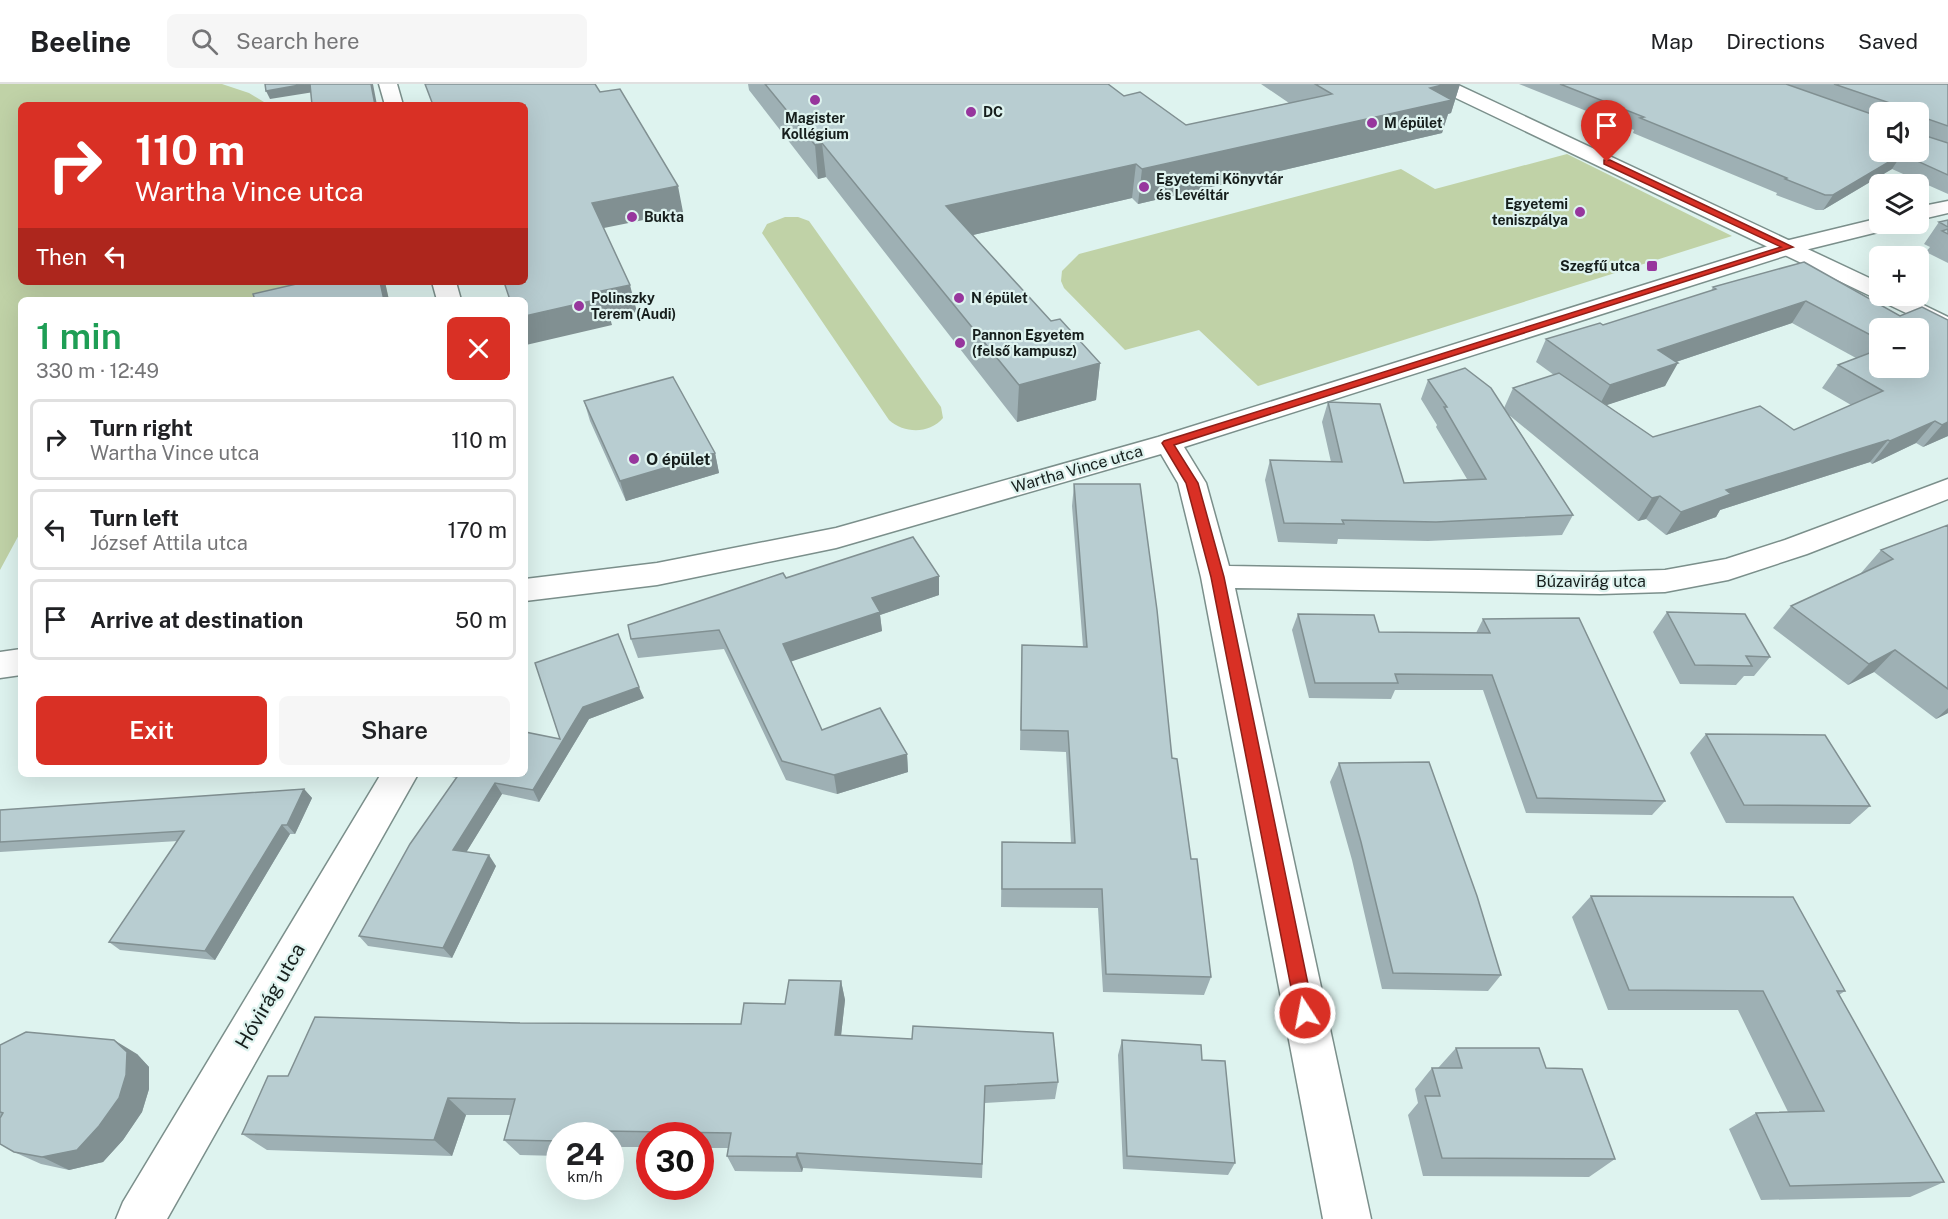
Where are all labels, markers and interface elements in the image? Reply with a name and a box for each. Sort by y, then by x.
search box [167,14,587,68]
text: Beeline [30,25,131,58]
icon: search [188,25,221,58]
text: Search here [236,28,360,54]
text: Map [1651,29,1693,54]
text: Directions [1726,29,1825,54]
text: Saved [1858,29,1918,54]
marker: Magister Kollégium [808,93,822,107]
pin [1581,100,1632,162]
map controls [1869,102,1929,378]
button: sound [1869,102,1929,162]
place label: DC [983,104,1003,120]
marker: DC [964,105,978,119]
icon: arrive [1590,109,1623,142]
place label: Magister Kollégium [781,110,849,142]
place label: M épület [1384,115,1443,131]
marker: M épület [1365,116,1379,130]
text: 110 m [135,125,245,174]
icon: right [36,126,114,204]
place label: Egyetemi Könyvtár és Levéltár [1156,171,1283,203]
button: layers [1869,174,1929,234]
text: Wartha Vince utca [135,175,364,207]
marker: Egyetemi Könyvtár és Levéltár [1137,180,1151,194]
place label: Egyetemi teniszpálya [1492,196,1568,228]
marker: Egyetemi teniszpálya [1573,205,1587,219]
place label: Bukta [644,209,684,225]
marker: Bukta [625,210,639,224]
icon: left [99,240,132,273]
text: Then [36,244,87,270]
button: + [1869,246,1929,306]
place label: Szegfű utca [1560,258,1640,274]
marker: Szegfű utca [1645,259,1659,273]
place label: Polinszky Terem (Audi) [591,290,676,322]
place label: N épület [971,290,1028,306]
marker: N épület [952,291,966,305]
marker: Polinszky Terem (Audi) [572,299,586,313]
text: 1 min [36,315,122,357]
button: close [447,317,510,380]
button: − [1869,318,1929,378]
place label: Pannon Egyetem (felső kampusz) [972,327,1084,359]
marker: Pannon Egyetem (felső kampusz) [953,336,967,350]
text: 330 m · 12:49 [36,359,159,383]
text: Turn right [90,415,193,441]
icon: right [39,423,72,456]
text: 110 m [451,427,507,453]
text: Wartha Vince utca [90,441,259,465]
street label: Wartha Vince utca [1009,441,1145,497]
place label: O épület [646,450,711,469]
marker: O épület [627,452,641,466]
text: Turn left [90,505,179,531]
icon: left [39,513,72,546]
text: 170 m [447,517,507,543]
text: József Attila utca [90,531,248,555]
street label: Búzavirág utca [1536,572,1646,591]
icon: arrive [39,603,72,636]
text: Arrive at destination [90,607,303,633]
text: 50 m [455,607,507,633]
button: Exit [36,696,267,765]
button: Share [279,696,510,765]
street label: Hóvirág utca [230,939,310,1053]
position arrow [1273,981,1337,1045]
speed limit sign: 30 [636,1122,714,1200]
text: 24 [566,1136,604,1172]
text: km/h [567,1168,603,1185]

